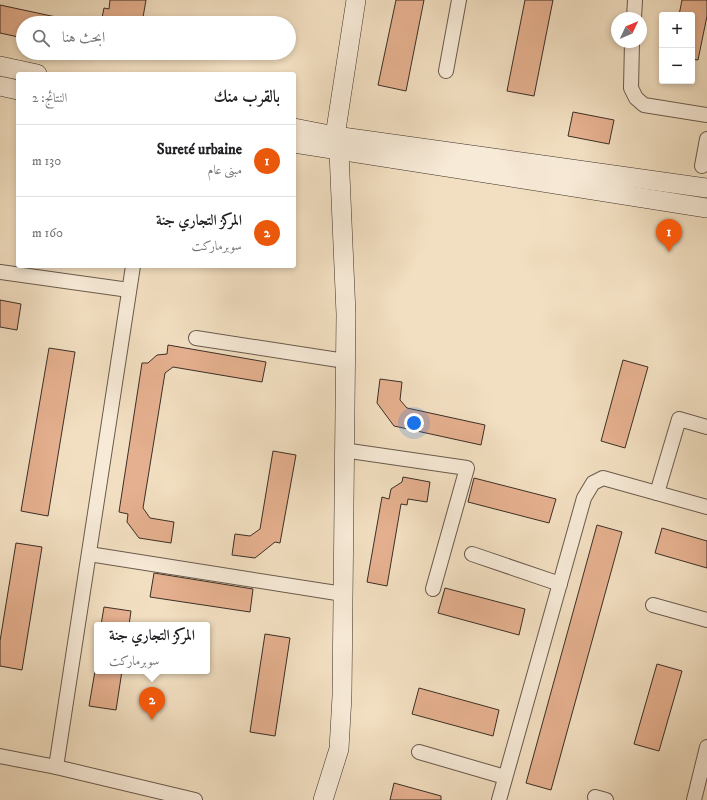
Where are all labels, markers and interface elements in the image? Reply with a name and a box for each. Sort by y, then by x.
north arrow [611,12,647,48]
map controls [659,12,695,84]
button: + [659,12,695,48]
search box [16,16,296,60]
icon: search [30,27,52,49]
text: ابحث هنا [62,28,105,47]
button: − [659,48,695,84]
text: بالقرب منك [214,86,280,108]
text: النتائج: 2 [32,90,67,106]
text: Sureté urbaine [157,140,242,159]
text: 130 m [32,153,61,169]
text: 1 [265,153,269,169]
text: مبنى عام [208,162,242,178]
text: المركز التجاري جنة [156,211,242,230]
pin: 1 [656,219,682,252]
text: 160 m [32,225,63,241]
text: 2 [264,225,270,241]
text: سوبرماركت [192,238,242,254]
your location [404,413,424,433]
popup [94,622,210,674]
text: المركز التجاري جنة [109,626,195,645]
text: سوبرماركت [109,653,159,669]
pin: 2 [139,687,165,720]

